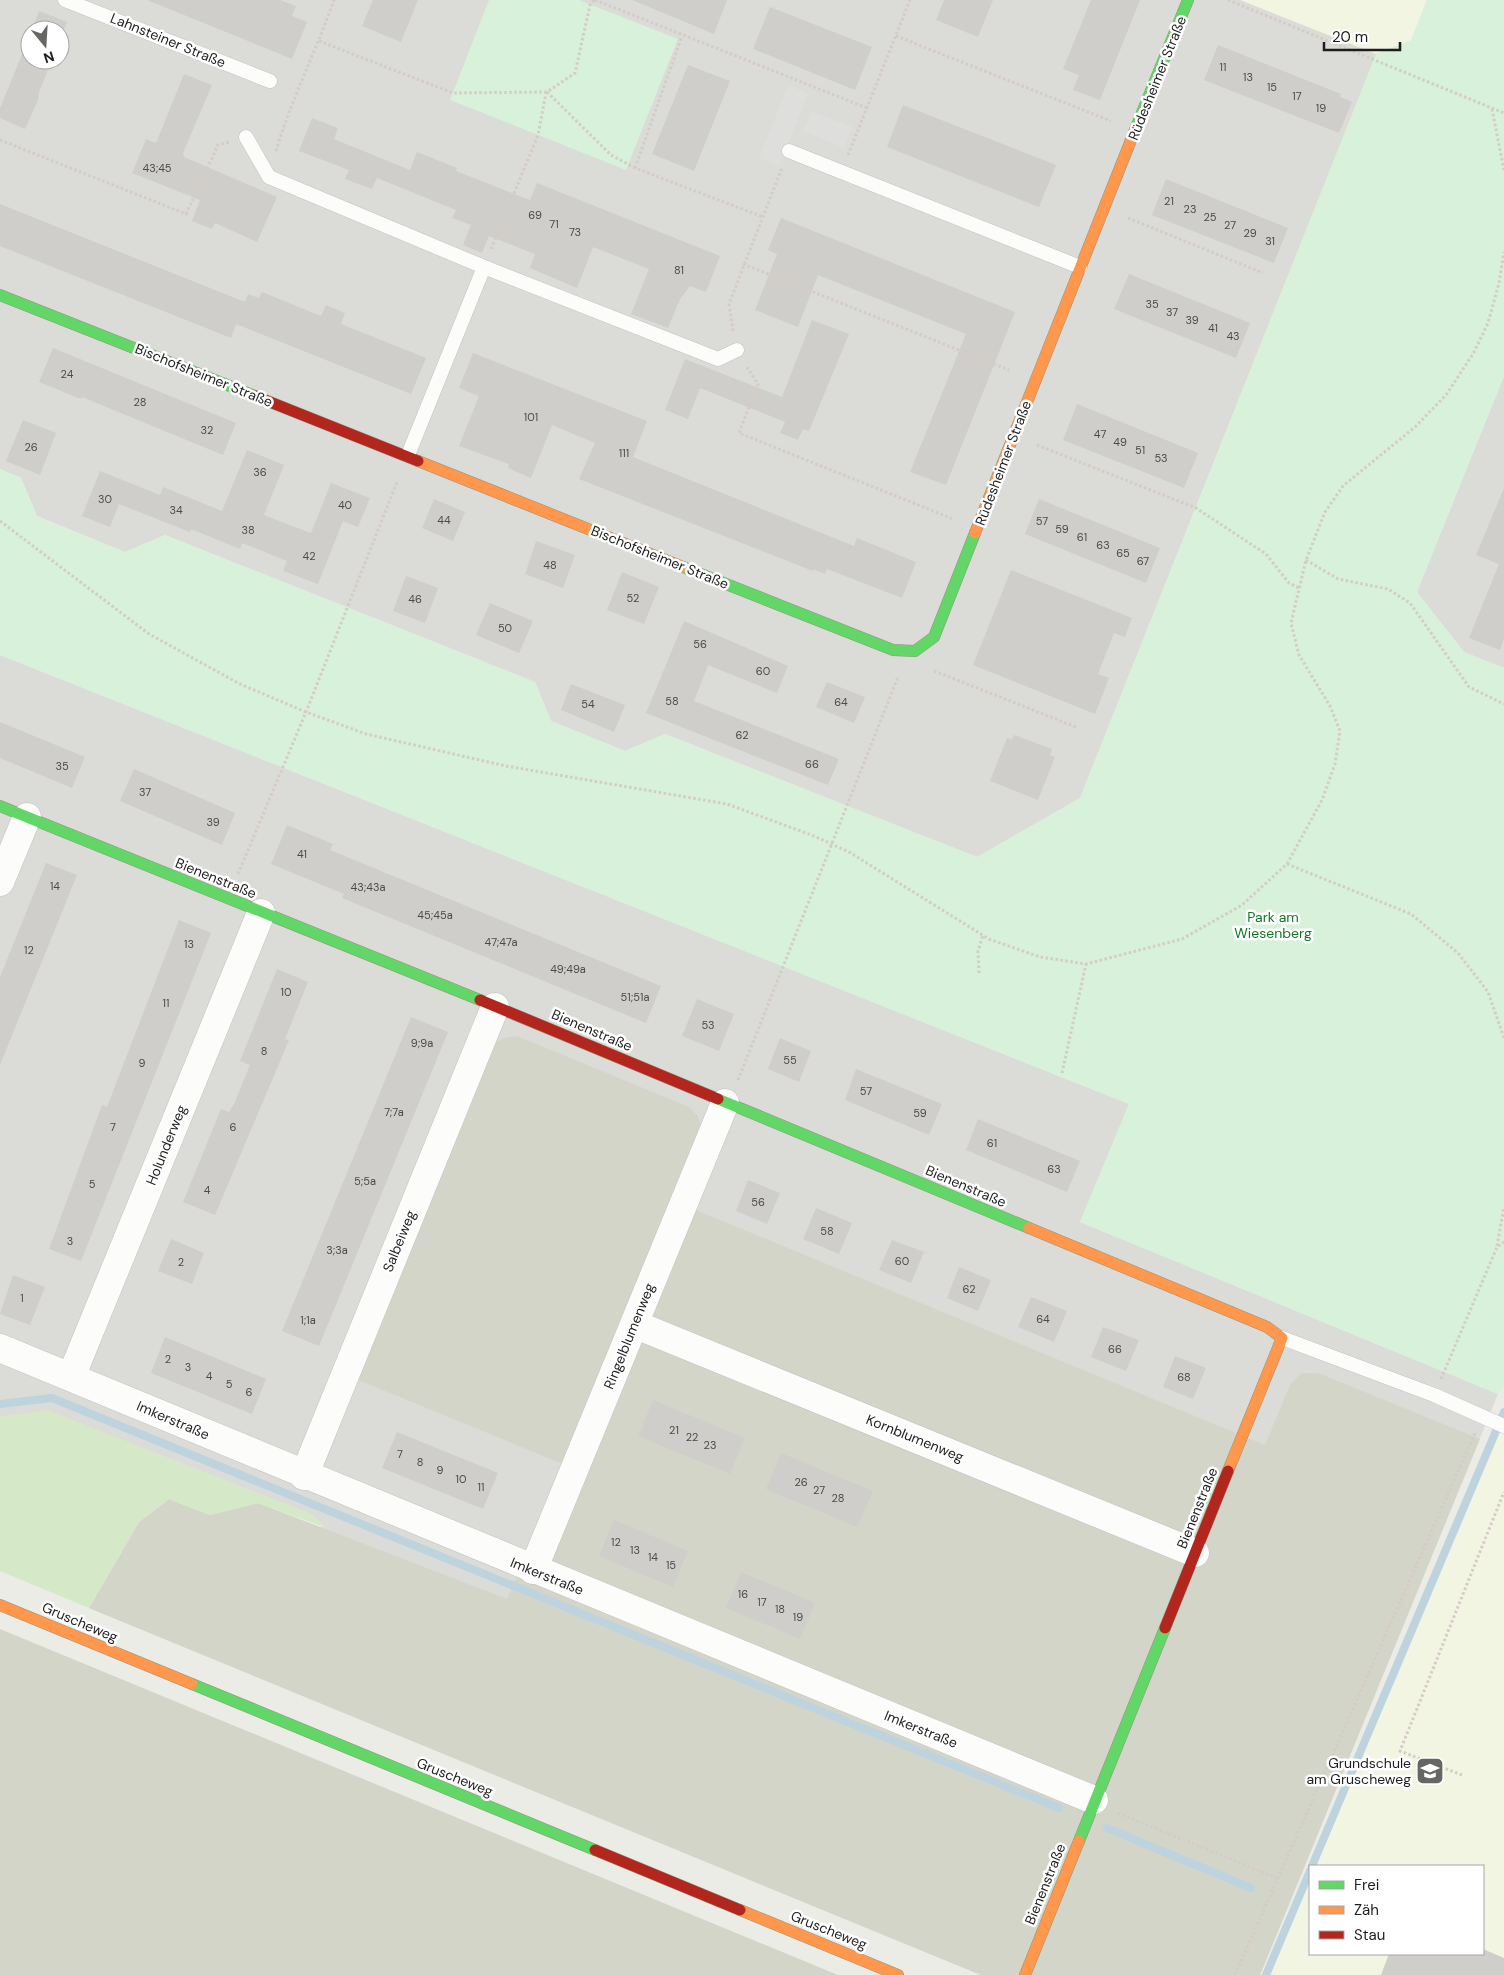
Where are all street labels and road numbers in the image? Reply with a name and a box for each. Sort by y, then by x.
street label: Lahnsteiner Straße [108,9,228,71]
street label: Rüdesheimer Straße [1124,13,1190,143]
street label: Bischofsheimer Straße [133,339,275,411]
street label: Rüdesheimer Straße [971,398,1035,528]
street label: Bischofsheimer Straße [589,521,731,593]
street label: Bienenstraße [173,854,259,902]
street label: Bienenstraße [549,1005,635,1055]
street label: Holunderweg [142,1102,190,1188]
street label: Bienenstraße [923,1161,1009,1211]
street label: Salbeiweg [378,1207,420,1275]
street label: Ringelblumenweg [600,1280,659,1392]
street label: Imkerstraße [134,1397,212,1443]
street label: Kornblumenweg [864,1410,967,1466]
street label: Bienenstraße [1173,1465,1221,1551]
street label: Imkerstraße [508,1553,586,1599]
street label: Gruscheweg [39,1598,121,1646]
street label: Imkerstraße [882,1706,960,1752]
street label: Gruscheweg [414,1754,496,1801]
street label: Bienenstraße [1021,1841,1069,1927]
street label: Gruscheweg [788,1907,870,1954]

